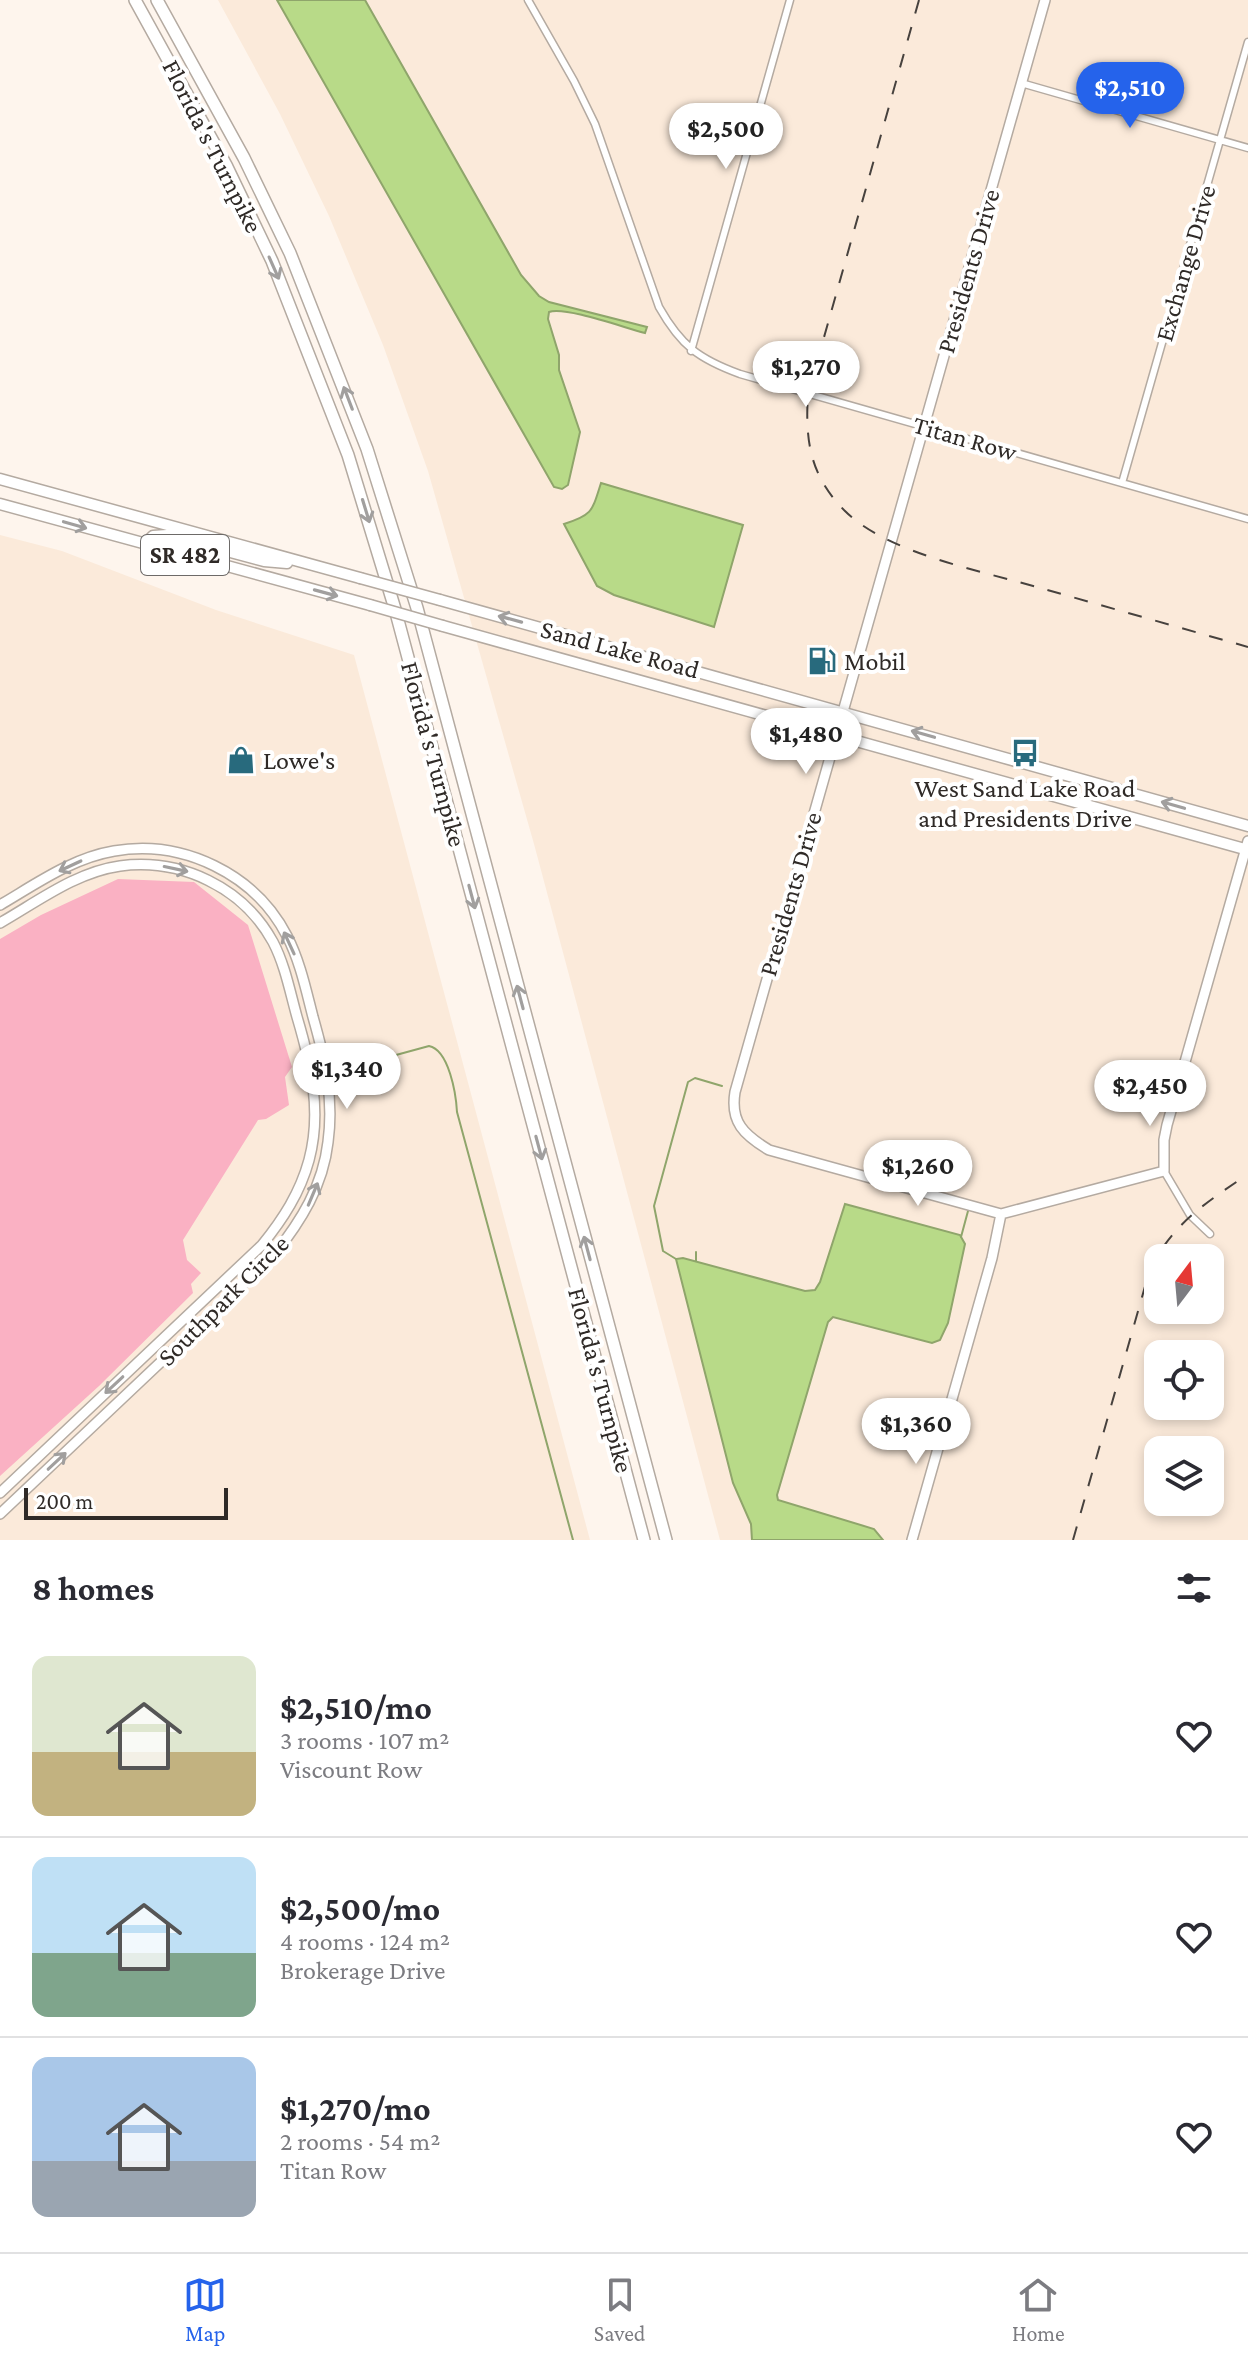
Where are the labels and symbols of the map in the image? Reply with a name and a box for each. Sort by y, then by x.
street label: Florida's Turnpike [156,55,269,238]
pin: $2,510 [1065,62,1195,130]
pin: $2,500 [661,103,791,171]
street label: Exchange Drive [1149,182,1222,345]
street label: Presidents Drive [931,186,1006,356]
one-way arrow [268,255,283,279]
pin: $1,270 [741,341,871,409]
one-way arrow [340,386,354,411]
street label: Titan Row [910,410,1021,467]
one-way arrow [359,497,374,523]
one-way arrow [62,518,88,533]
road number: SR 482 [141,535,229,575]
one-way arrow [312,587,338,602]
one-way arrow [498,611,524,626]
street label: Sand Lake Road [537,614,703,685]
fuel station icon: Mobil [807,646,837,676]
place label: Mobil [844,647,906,676]
street label: Florida's Turnpike [395,658,472,850]
pin: $1,480 [741,708,871,776]
one-way arrow [910,726,936,741]
bus stop icon: West Sand Lake Road and Presidents Drive [1010,738,1040,768]
shop icon: Lowe's [226,745,256,775]
place label: Lowe's [263,746,335,775]
place label: West Sand Lake Road and Presidents Drive [915,774,1136,833]
one-way arrow [1160,797,1186,812]
street label: Presidents Drive [753,809,828,979]
one-way arrow [58,859,82,874]
one-way arrow [162,862,188,877]
one-way arrow [465,883,480,909]
one-way arrow [281,931,296,955]
one-way arrow [512,985,527,1011]
pin: $1,340 [282,1043,412,1111]
pin: $2,450 [1085,1060,1215,1128]
one-way arrow [533,1134,548,1160]
pin: $1,260 [853,1140,983,1208]
one-way arrow [307,1182,321,1207]
street label: Southpark Circle [152,1229,295,1372]
one-way arrow [579,1236,594,1262]
north arrow [1144,1244,1224,1324]
street label: Florida's Turnpike [562,1284,639,1476]
one-way arrow [104,1375,124,1394]
pin: $1,360 [851,1398,981,1466]
one-way arrow [46,1452,66,1470]
scale bar [24,1484,228,1520]

